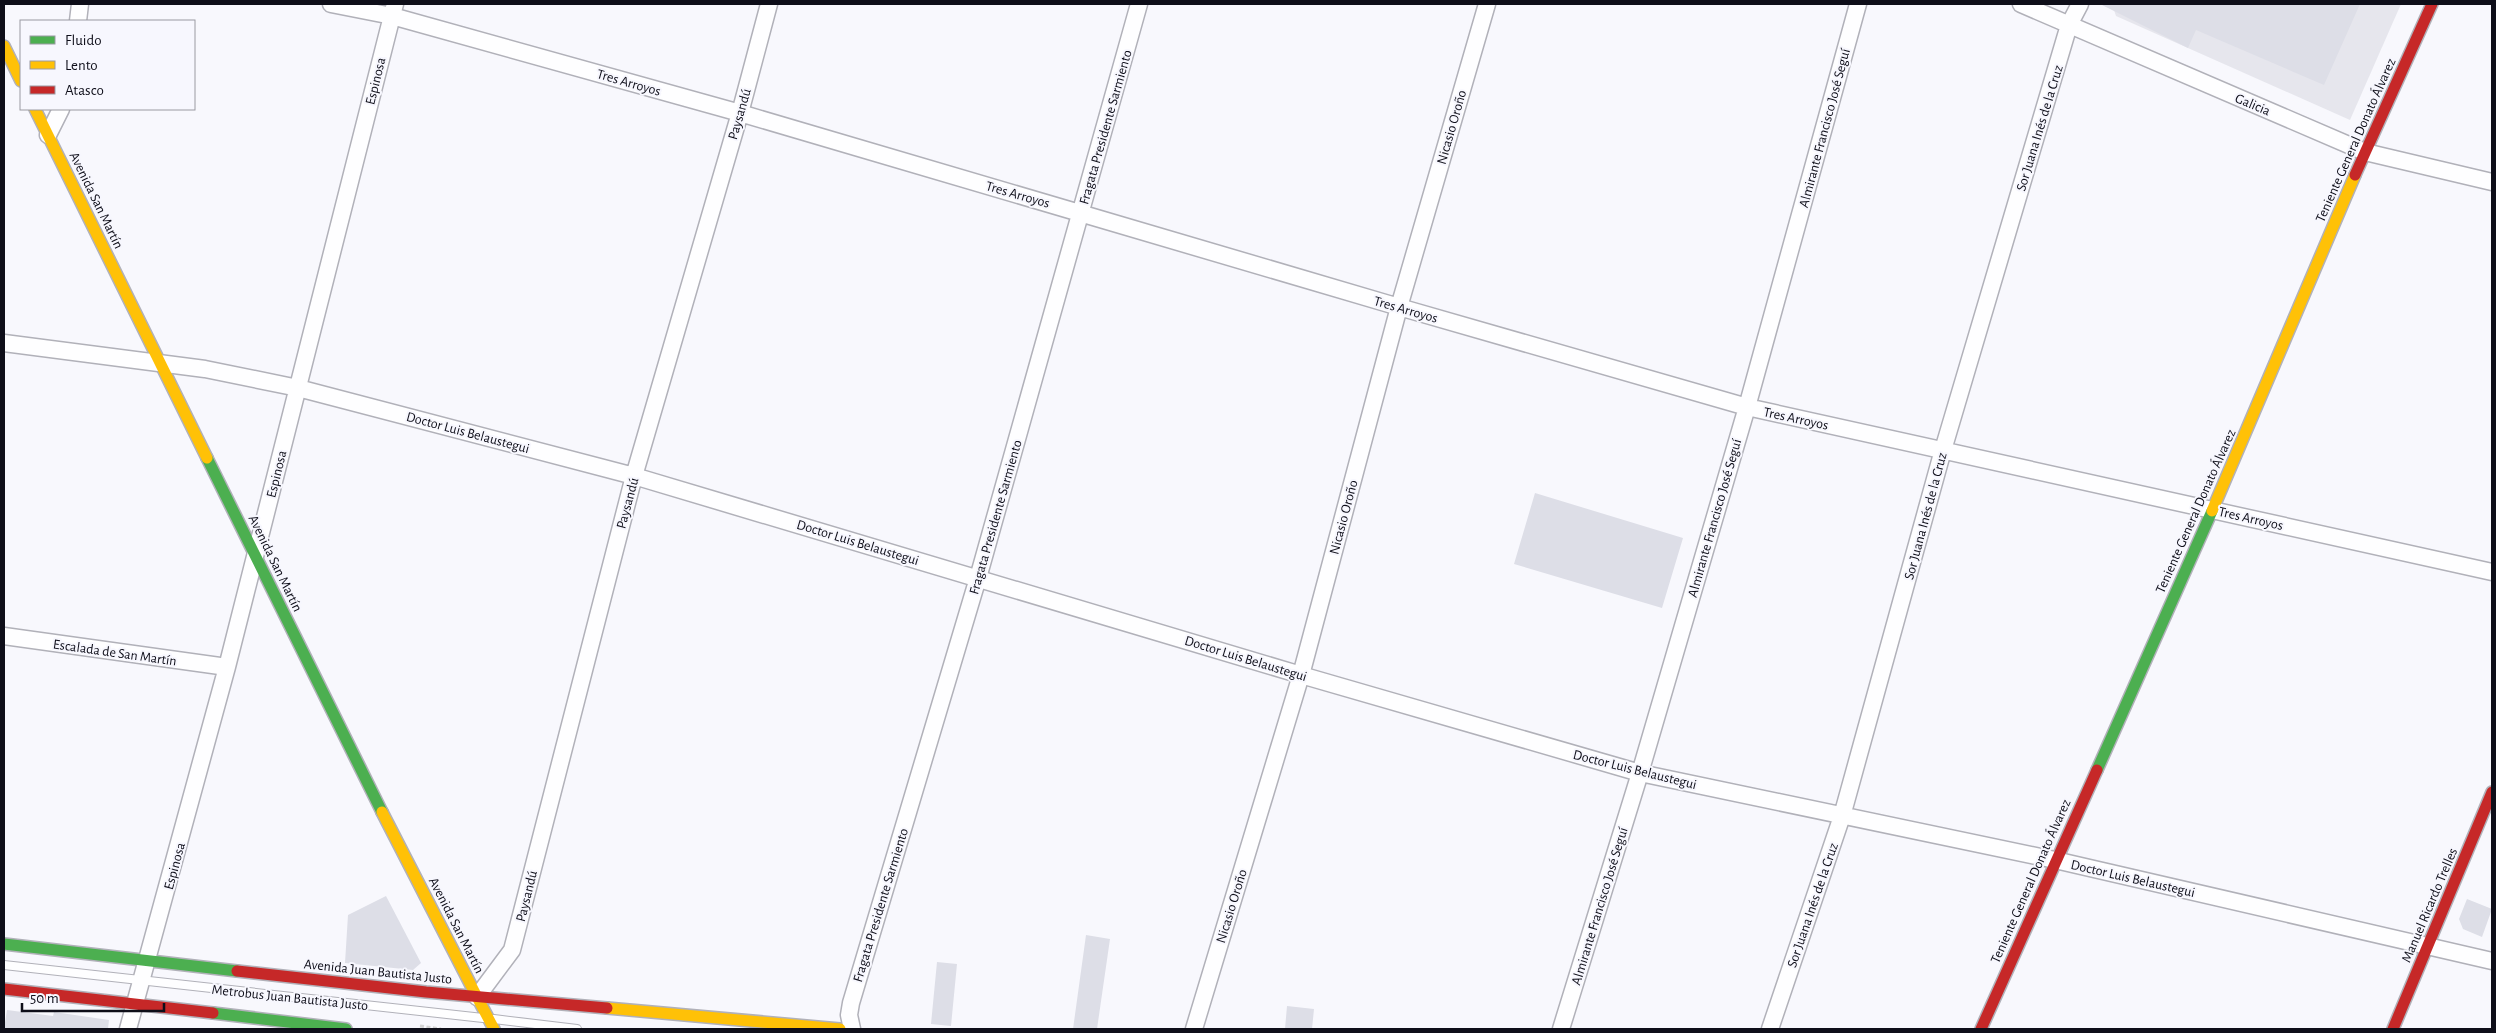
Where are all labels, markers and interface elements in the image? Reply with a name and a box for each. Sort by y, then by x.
legend [20,20,195,110]
text: Fluido [65,33,102,48]
street label: Almirante Francisco José Seguí [1797,47,1853,209]
street label: Fragata Presidente Sarmiento [1077,48,1135,206]
street label: Teniente General Donato Álvarez [2311,55,2399,224]
street label: Espinosa [363,56,389,106]
text: Lento [65,58,98,73]
street label: Sor Juana Inés de la Cruz [2014,63,2066,193]
street label: Tres Arroyos [595,67,662,99]
text: Atasco [65,83,104,98]
street label: Paysandú [726,87,754,141]
street label: Nicasio Oroño [1435,88,1469,166]
street label: Galicia [2233,91,2273,119]
street label: Avenida San Martín [67,150,126,251]
street label: Tres Arroyos [984,179,1051,211]
street label: Tres Arroyos [1372,294,1439,326]
street label: Tres Arroyos [1762,405,1829,433]
street label: Doctor Luis Belaustegui [405,410,531,456]
street label: Teniente General Donato Álvarez [2151,426,2239,595]
street label: Almirante Francisco José Seguí [1686,437,1744,599]
street label: Fragata Presidente Sarmiento [967,438,1025,596]
street label: Espinosa [264,449,290,499]
street label: Sor Juana Inés de la Cruz [1902,451,1950,581]
street label: Paysandú [614,476,641,530]
street label: Nicasio Oroño [1327,478,1361,556]
street label: Tres Arroyos [2217,505,2284,533]
street label: Avenida San Martín [246,513,305,614]
street label: Doctor Luis Belaustegui [795,518,920,568]
street label: Doctor Luis Belaustegui [1183,634,1308,684]
street label: Escalada de San Martín [52,637,178,669]
street label: Doctor Luis Belaustegui [1571,748,1698,792]
street label: Teniente General Donato Álvarez [1986,796,2074,965]
street label: Almirante Francisco José Seguí [1569,825,1631,987]
street label: Fragata Presidente Sarmiento [851,827,911,984]
street label: Espinosa [162,841,188,891]
street label: Sor Juana Inés de la Cruz [1785,841,1841,970]
street label: Manuel Ricardo Trelles [2399,846,2460,965]
street label: Doctor Luis Belaustegui [2069,858,2196,900]
street label: Nicasio Oroño [1214,867,1250,945]
street label: Paysandú [514,869,540,923]
street label: Avenida San Martín [426,875,486,976]
street label: Avenida Juan Bautista Justo [303,957,453,987]
scale bar [22,980,165,1012]
street label: Metrobus Juan Bautista Justo [211,983,369,1013]
text: 50 m [30,991,59,1006]

